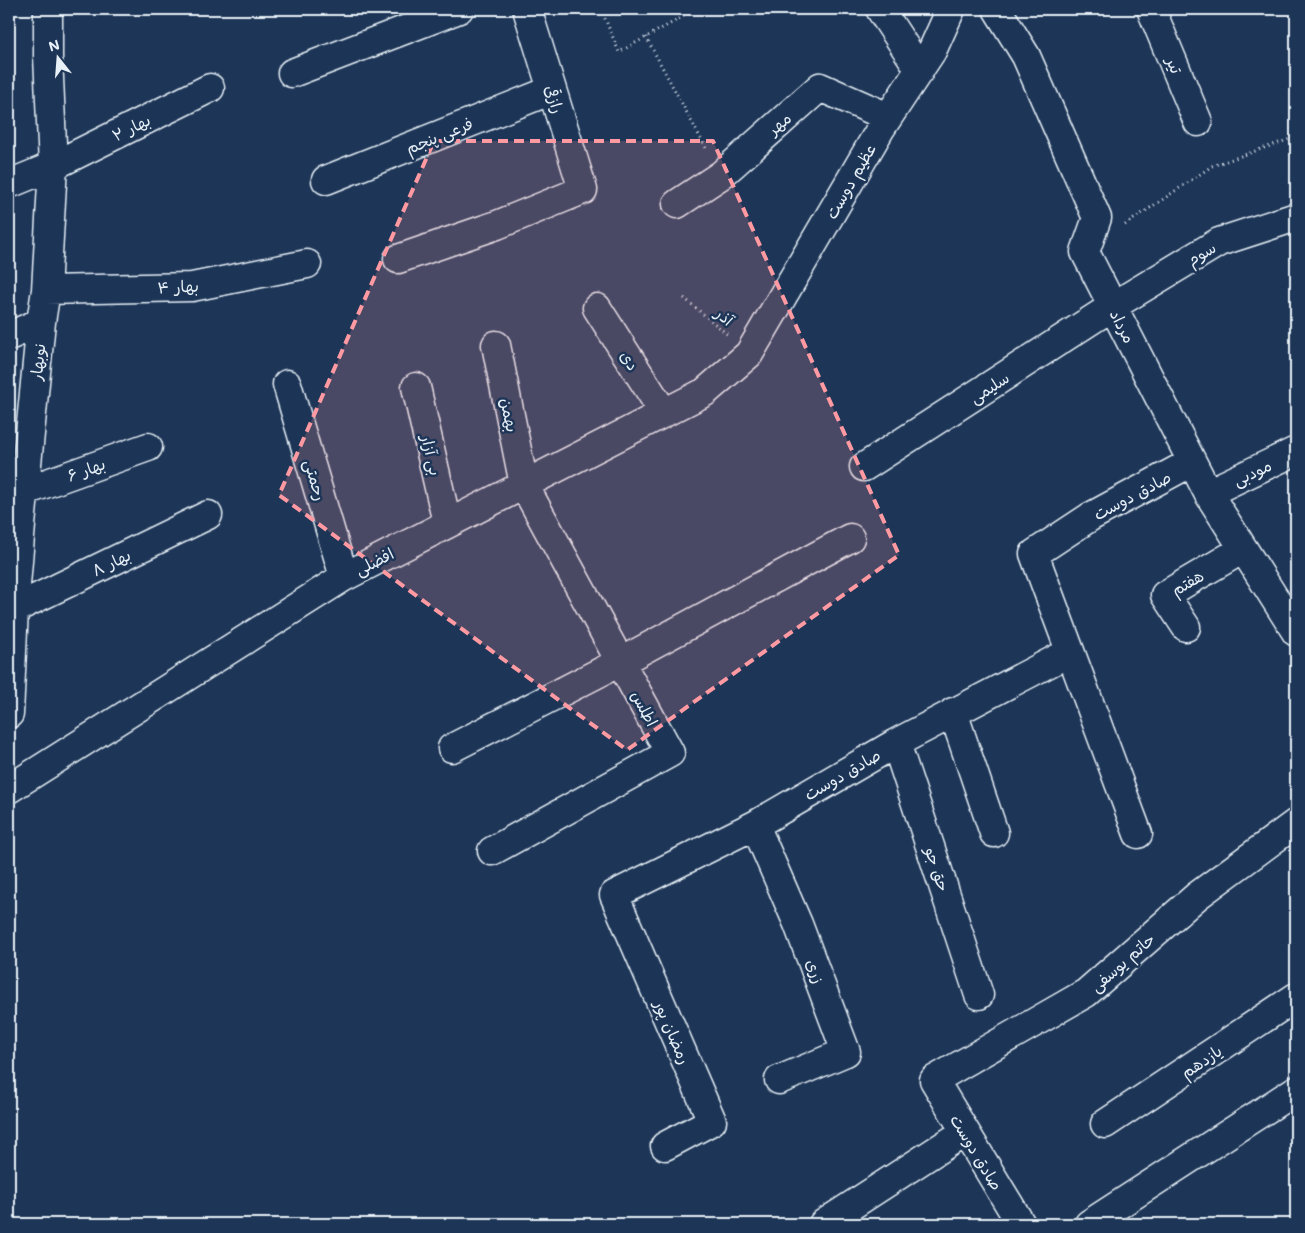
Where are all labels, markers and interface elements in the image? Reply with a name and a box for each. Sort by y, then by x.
north arrow [32,32,82,82]
text: N [46,34,62,56]
street label: تیر [1161,52,1188,77]
street label: رازقی [541,82,569,116]
street label: مهر [761,107,795,140]
street label: بهار ۲ [108,109,154,145]
street label: فرعی پنجم [402,112,477,161]
street label: عظیم دوست [820,139,883,224]
street label: سوم [1183,236,1221,272]
street label: بهار ۴ [157,274,199,298]
street label: آذر [710,301,739,330]
street label: مرداد [1106,306,1140,346]
street label: نوبهار [25,342,50,383]
street label: دی [616,346,644,374]
street label: سلیمی [965,366,1013,408]
street label: بهمن [496,396,524,434]
street label: بی آزار [416,431,447,478]
street label: بهار ۶ [64,452,108,486]
street label: مودبی [1229,454,1275,491]
street label: رحمتی [299,457,332,503]
street label: صادق دوست [1089,466,1175,524]
street label: افضلی [351,542,397,581]
street label: بهار ۸ [88,544,134,580]
street label: هفتم [1167,564,1209,602]
street label: اطلس [627,686,663,730]
street label: صادق دوست [800,744,884,804]
street label: حق جو [919,842,955,894]
street label: حاتم یوسفی [1085,928,1161,998]
street label: زری [802,956,830,986]
street label: رمضان پور [648,995,696,1068]
street label: یازدهم [1176,1040,1227,1085]
street label: صادق دوست [946,1110,1008,1194]

